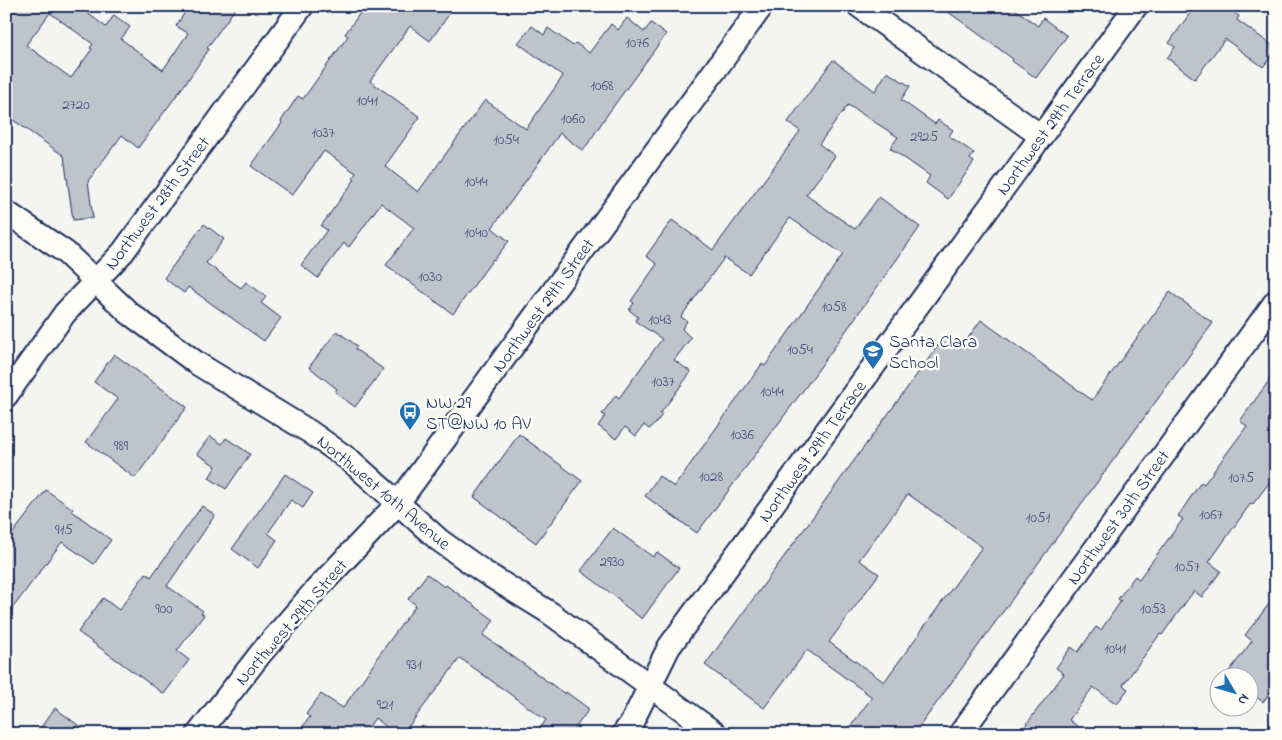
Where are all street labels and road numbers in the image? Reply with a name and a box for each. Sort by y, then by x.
street label: Northwest 29th Terrace [991,48,1113,202]
street label: Northwest 28th Street [100,132,218,276]
street label: Northwest 29th Street [487,234,602,379]
street label: Northwest 29th Terrace [753,375,875,529]
street label: Northwest 10th Avenue [310,430,456,558]
street label: Northwest 30th Street [1062,445,1177,591]
street label: Northwest 29th Street [230,554,355,692]

